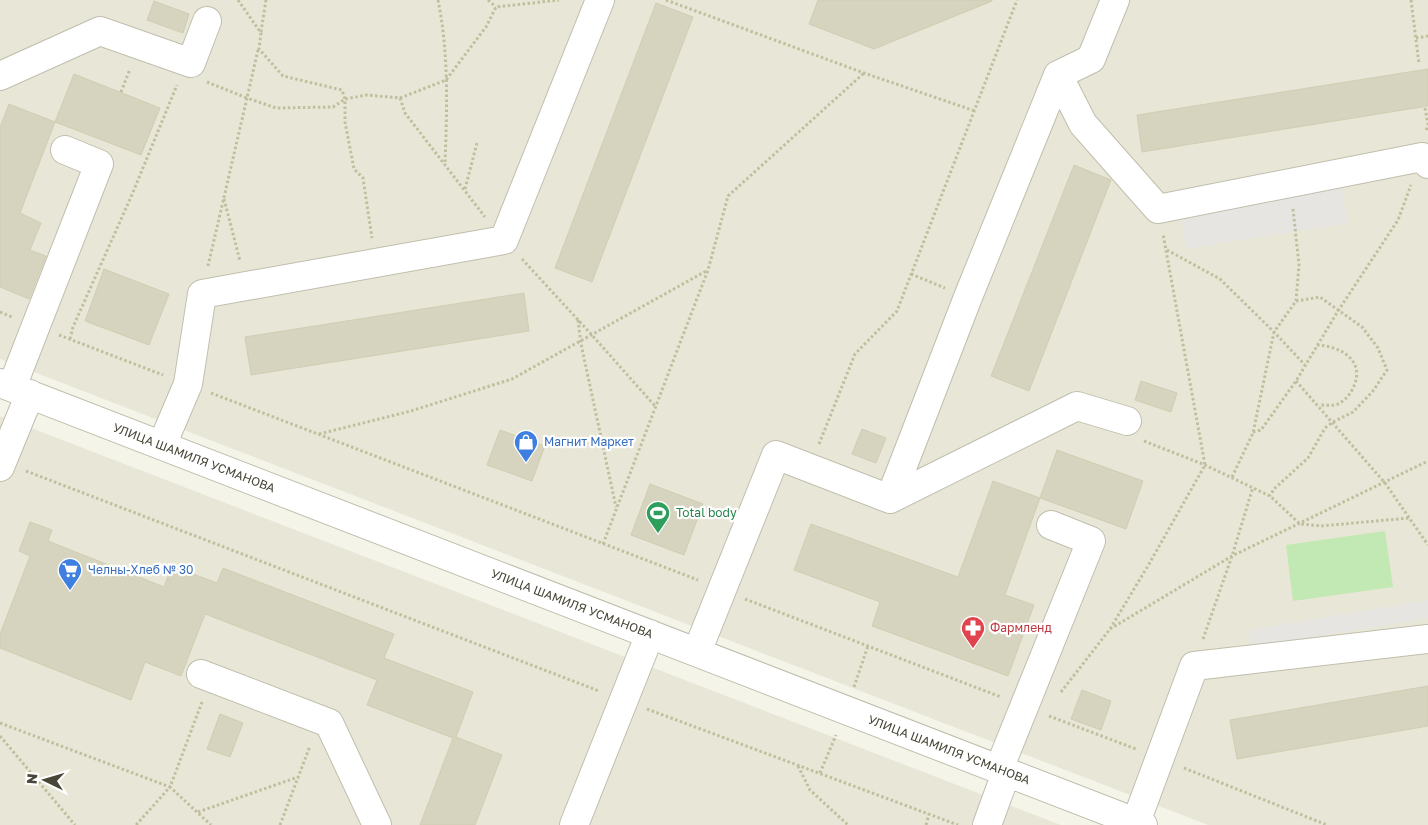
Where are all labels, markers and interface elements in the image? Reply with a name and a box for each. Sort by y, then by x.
street label: УЛИЦА ШАМИЛЯ УСМАНОВА [111,420,277,495]
shop icon: Магнит Маркет [513,429,539,463]
place label: Магнит Маркет [544,434,634,449]
sports icon: Total body [645,500,671,534]
place label: Total body [676,505,737,520]
supermarket icon: Челны-Хлеб № 30 [57,557,83,591]
place label: Челны-Хлеб № 30 [88,562,193,577]
street label: УЛИЦА ШАМИЛЯ УСМАНОВА [489,566,655,641]
pharmacy icon: Фармленд [960,615,986,649]
place label: Фармленд [990,620,1052,635]
street label: УЛИЦА ШАМИЛЯ УСМАНОВА [866,712,1032,787]
north arrow [20,755,70,805]
text: N [23,773,40,785]

